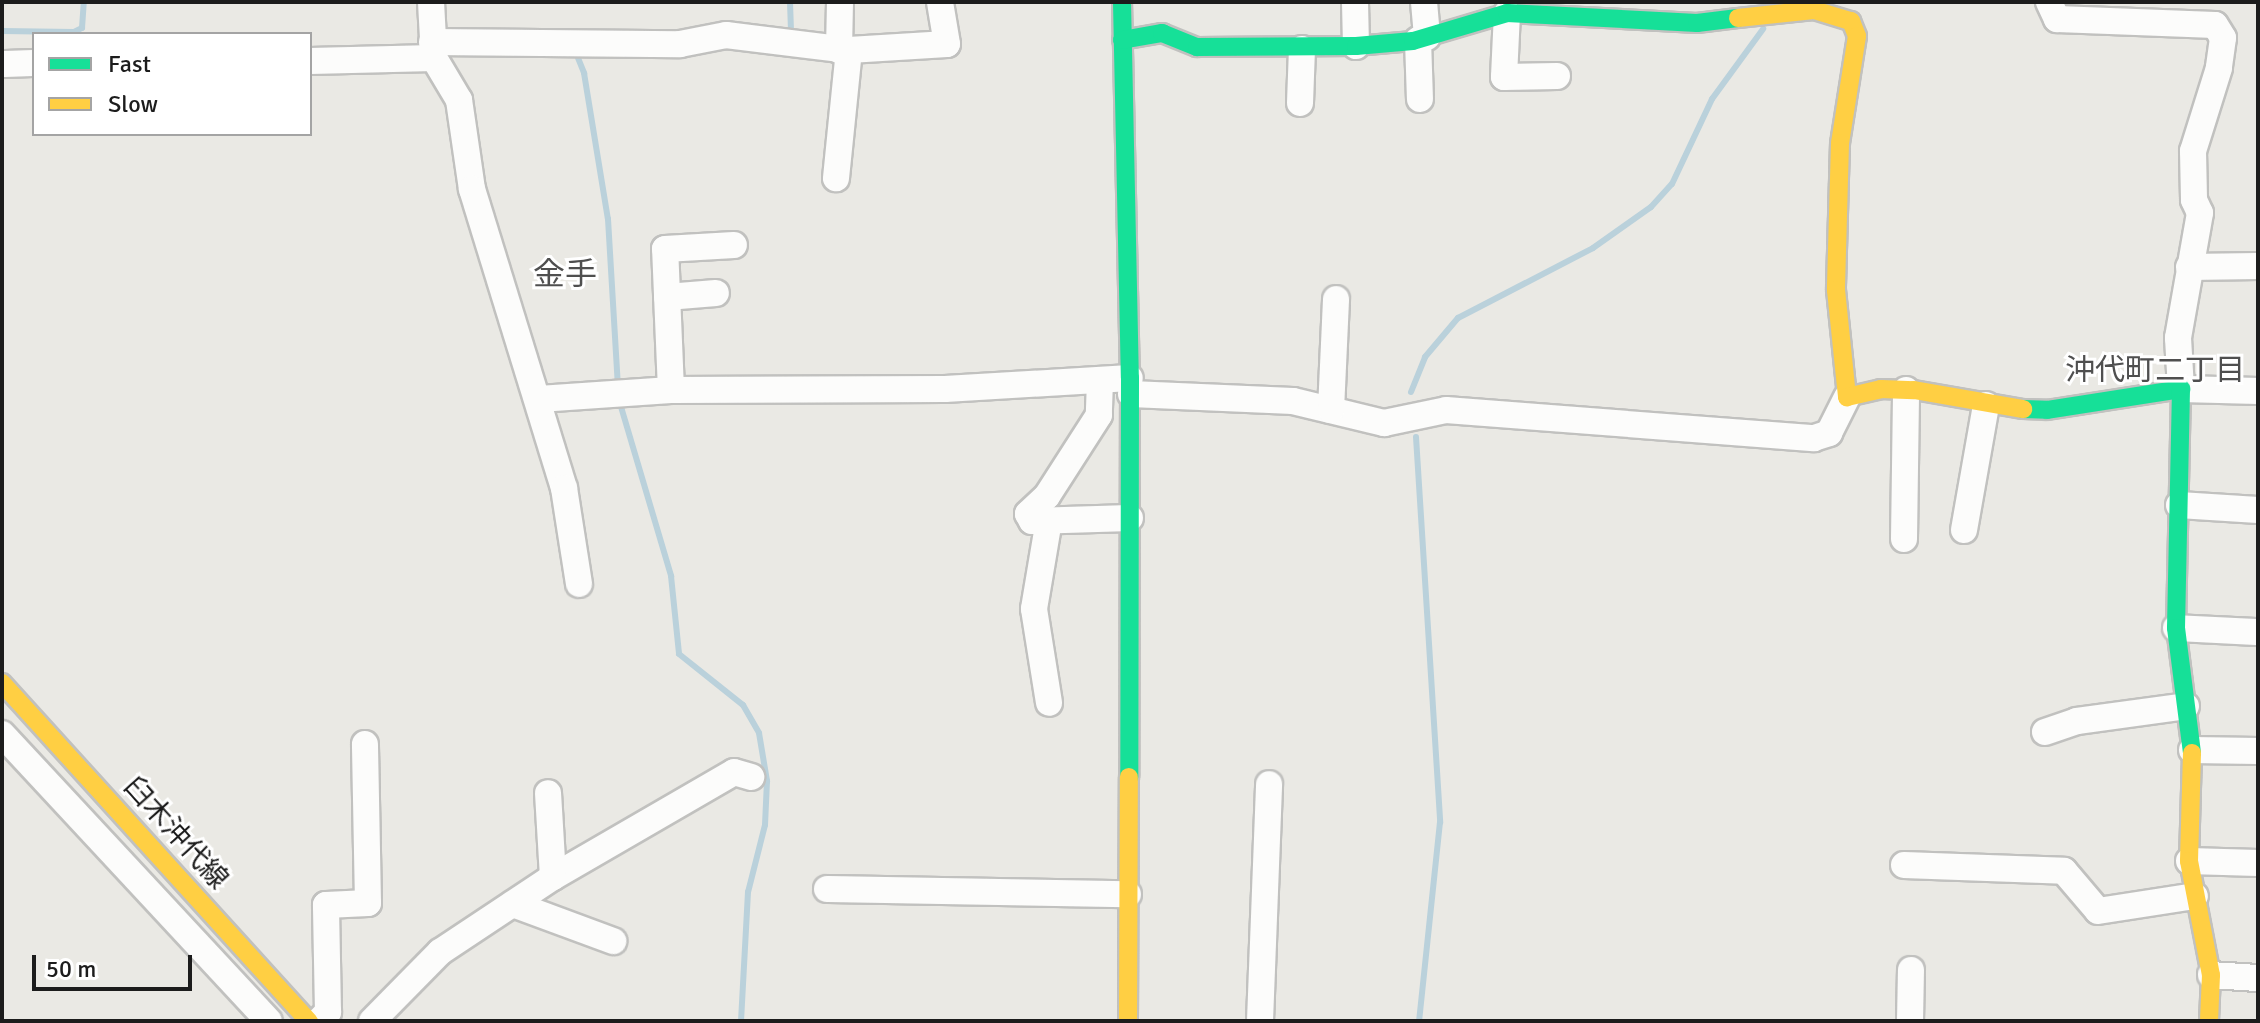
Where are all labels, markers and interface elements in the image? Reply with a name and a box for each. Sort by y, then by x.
legend [32,32,312,136]
text: Fast [108,49,151,79]
text: Slow [108,89,158,119]
district label: 金手 [533,256,597,294]
district label: 沖代町二丁目 [2065,353,2245,389]
street label: 臼木沖代線 [117,770,235,896]
scale bar [36,939,196,989]
text: 50 m [46,954,96,984]

